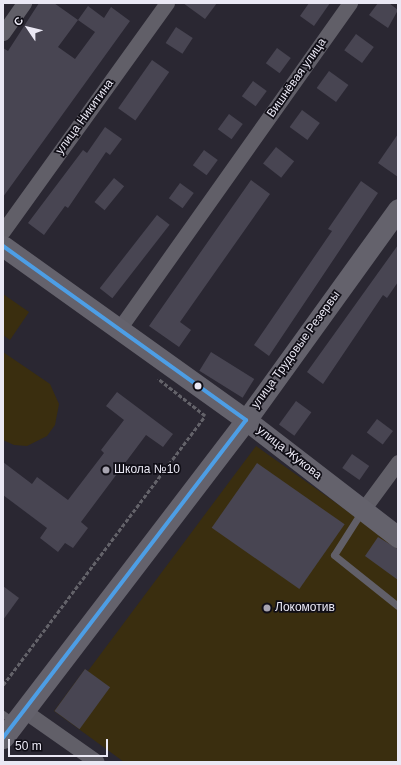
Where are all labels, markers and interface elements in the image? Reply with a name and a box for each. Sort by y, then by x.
north arrow [8,8,48,48]
text: С [11,14,25,28]
street label: Вишнёвая улица [264,36,330,120]
street label: улица Никитина [53,77,117,157]
street label: улица Трудовые Резервы [249,289,343,411]
unlabelled marker [193,381,203,391]
street label: улица Жукова [254,423,324,483]
place label: Школа №10 [114,463,180,477]
marker: Школа №10 [101,465,111,475]
place label: Локомотив [275,601,335,615]
marker: Локомотив [262,603,272,613]
scale bar [10,731,110,757]
text: 50 m [15,739,42,753]

